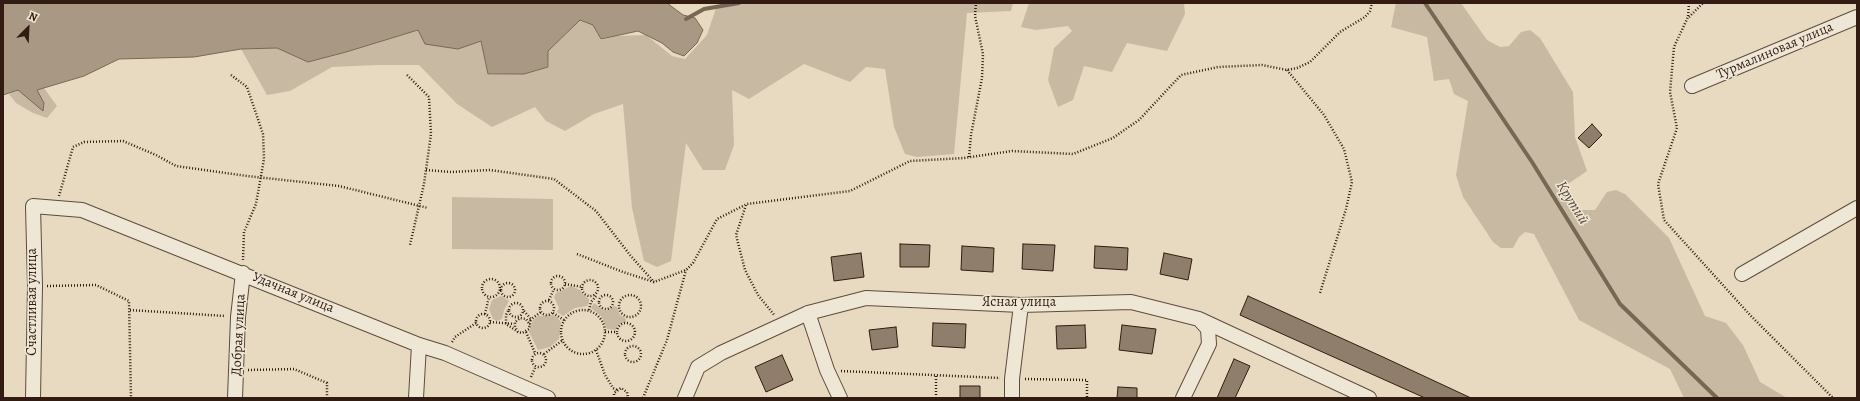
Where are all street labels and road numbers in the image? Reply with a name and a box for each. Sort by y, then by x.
street label: Турмалиновая улица [1714,19,1836,83]
street label: Счастливая улица [25,248,41,356]
street label: Удачная улица [250,269,336,317]
street label: Добрая улица [228,293,250,377]
street label: Ясная улица [982,295,1056,311]

